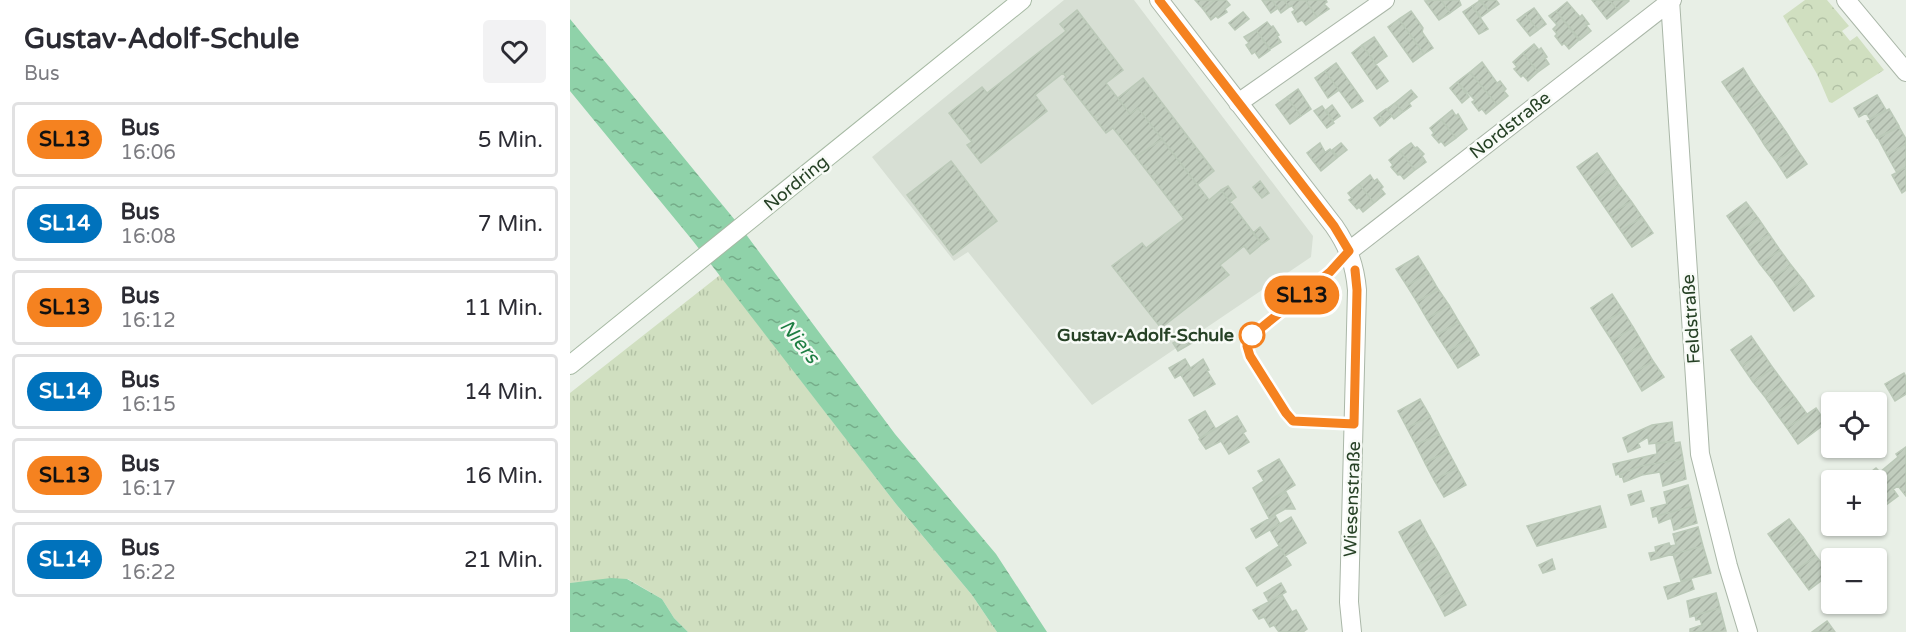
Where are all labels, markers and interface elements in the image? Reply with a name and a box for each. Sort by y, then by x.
button: heart [483,20,546,83]
text: Gustav-Adolf-Schule [24,22,299,56]
text: Bus [24,62,60,86]
street label: Nordstraße [1465,87,1555,163]
text: Bus [120,115,159,141]
text: SL13 [39,127,90,152]
text: 5 Min. [478,127,543,153]
text: 16:06 [120,141,176,165]
street label: Nordring [759,150,833,216]
text: Bus [120,199,159,225]
text: SL14 [39,211,90,236]
text: 7 Min. [478,211,543,237]
text: 16:08 [120,225,176,249]
street label: Feldstraße [1677,273,1705,365]
line badge: SL13 [1260,276,1344,314]
text: Bus [120,283,159,309]
text: SL13 [1276,283,1328,308]
text: SL13 [39,295,90,320]
text: 11 Min. [464,295,543,321]
text: 16:12 [120,309,176,333]
water label: Niers [774,315,825,369]
marker: Gustav-Adolf-Schule [1239,322,1265,348]
place label: Gustav-Adolf-Schule [1057,324,1234,346]
text: Bus [120,367,159,393]
text: SL14 [39,379,90,404]
text: 14 Min. [464,379,543,405]
map controls [1821,392,1887,614]
button: locate [1821,392,1887,458]
text: 16:15 [120,393,176,417]
street label: Wiesenstraße [1339,441,1365,557]
text: Bus [120,451,159,477]
text: SL13 [39,463,90,488]
text: 16 Min. [464,463,543,489]
button: + [1821,470,1887,536]
text: 16:17 [120,477,176,501]
text: Bus [120,535,159,561]
text: SL14 [39,547,90,572]
text: 21 Min. [464,547,543,573]
button: − [1821,548,1887,614]
text: 16:22 [120,561,176,585]

